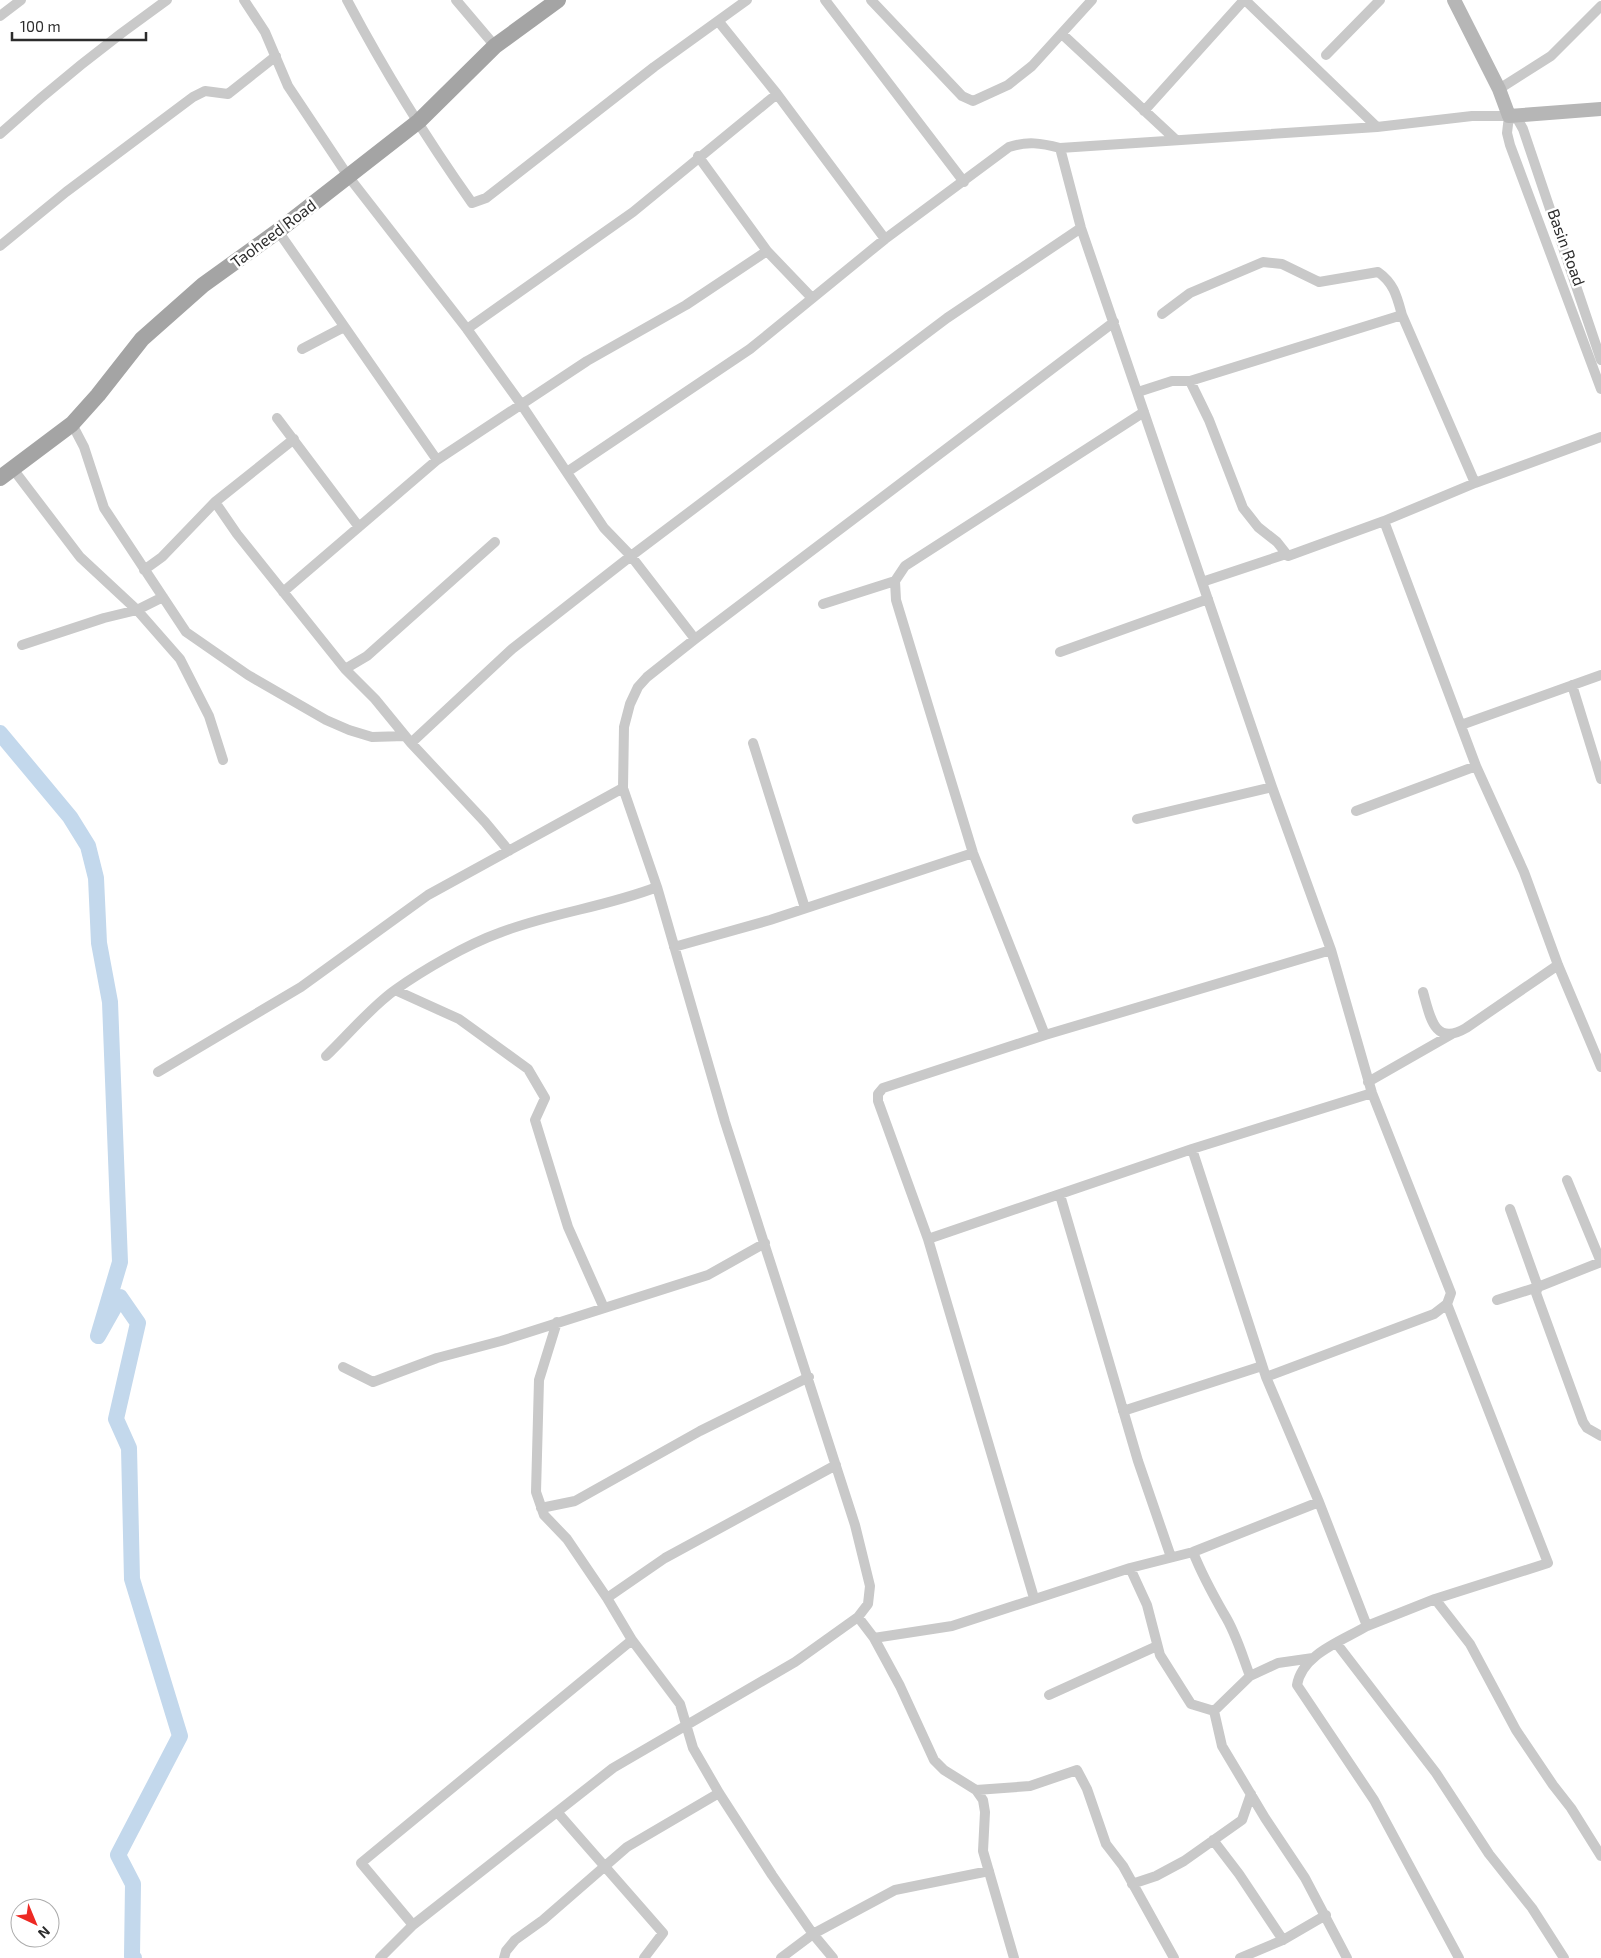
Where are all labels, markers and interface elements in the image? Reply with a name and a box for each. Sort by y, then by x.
scale bar [12,10,146,42]
text: 100 m [20,17,61,35]
street label: Taoheed Road [227,195,319,271]
street label: Basin Road [1544,206,1590,288]
north arrow [10,1898,60,1948]
text: N [35,1923,54,1942]

